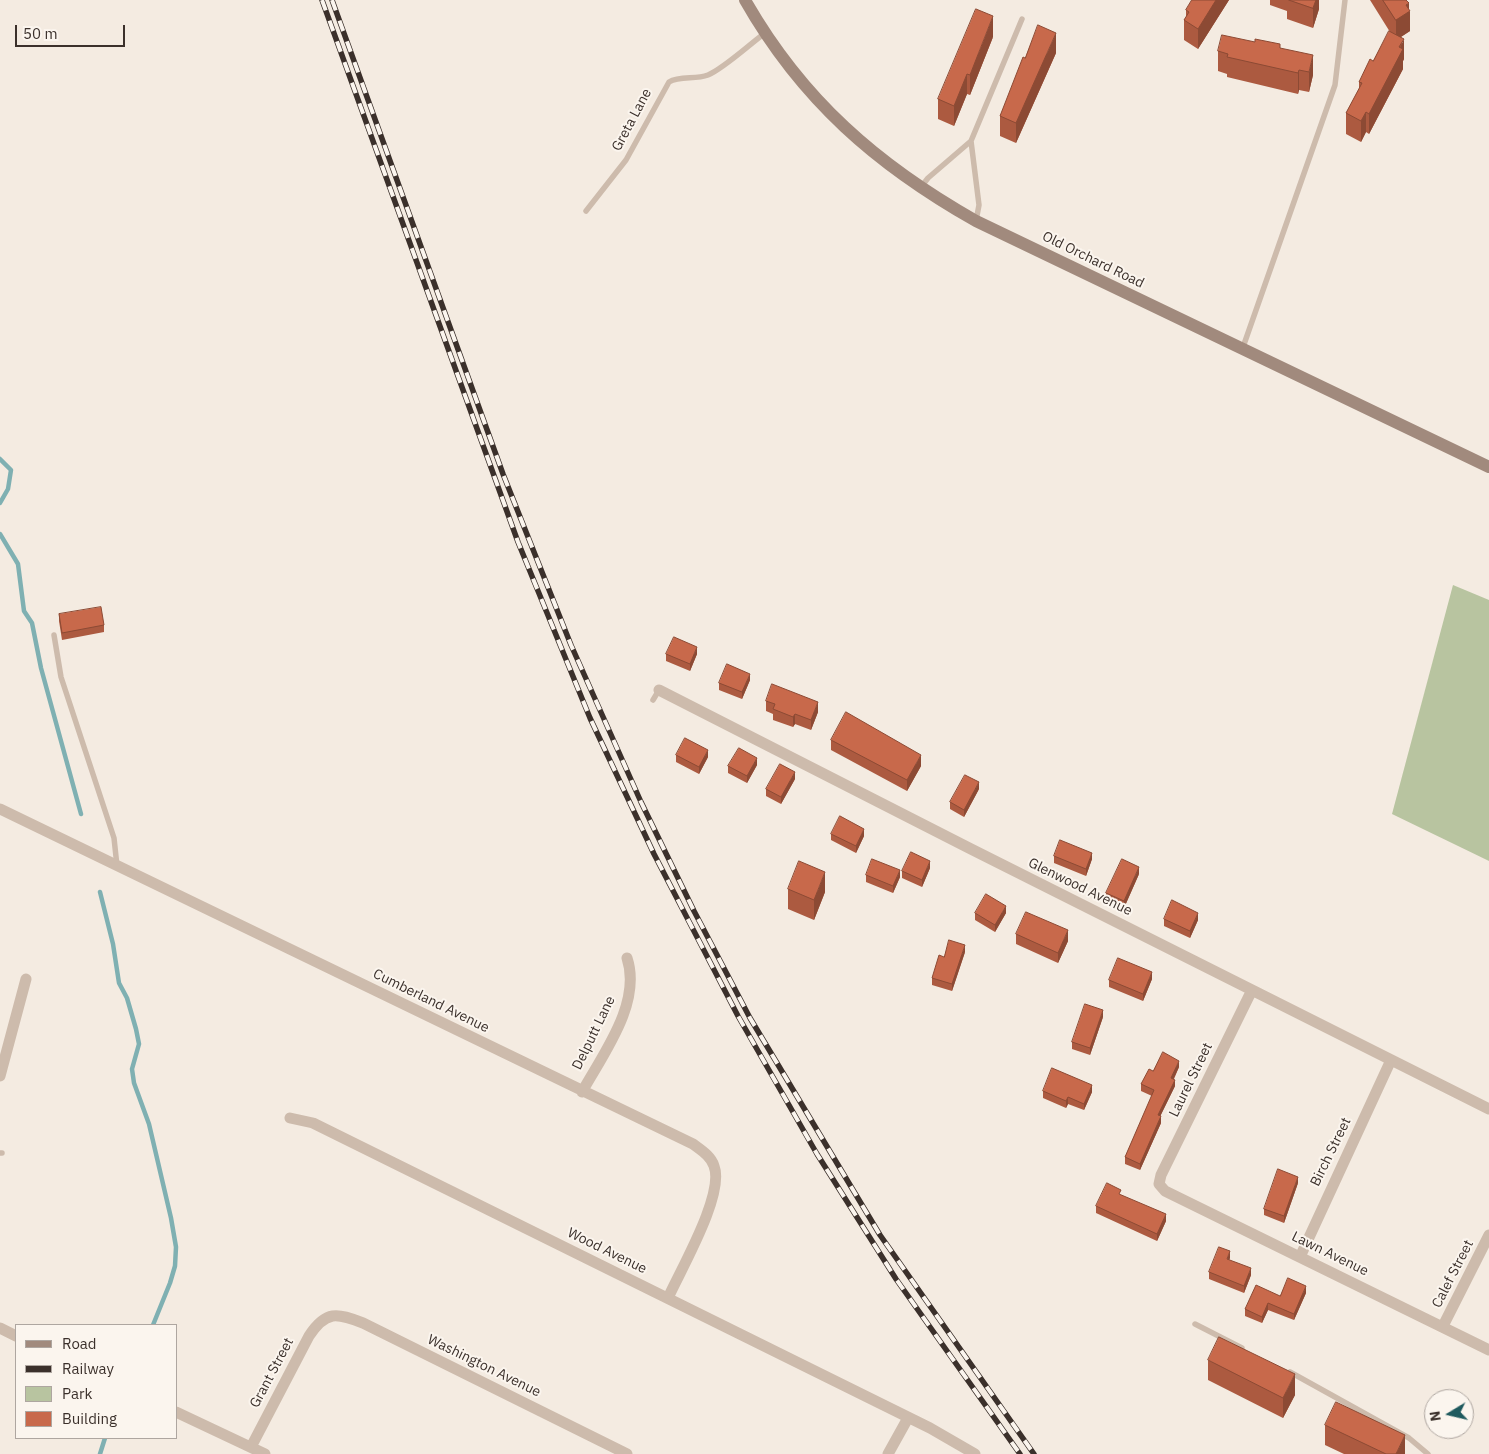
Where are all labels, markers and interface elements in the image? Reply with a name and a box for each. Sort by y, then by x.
scale bar [18,15,128,47]
text: 50 m [23,24,58,43]
street label: Greta Lane [609,86,655,154]
street label: Old Orchard Road [1039,228,1147,292]
street label: Glenwood Avenue [1025,855,1135,919]
street label: Cumberland Avenue [370,966,492,1036]
street label: Delputt Lane [569,993,619,1073]
street label: Laurel Street [1166,1040,1216,1120]
street label: Birch Street [1307,1115,1355,1189]
street label: Wood Avenue [565,1225,649,1277]
street label: Lawn Avenue [1289,1228,1371,1280]
street label: Calef Street [1429,1237,1477,1311]
legend [15,1324,178,1439]
street label: Washington Avenue [425,1331,543,1401]
text: Road [62,1334,97,1353]
street label: Grant Street [247,1335,297,1411]
text: Railway [62,1359,114,1378]
text: Park [62,1384,92,1403]
north arrow [1424,1389,1474,1439]
text: Building [62,1409,117,1428]
text: N [1425,1410,1445,1423]

